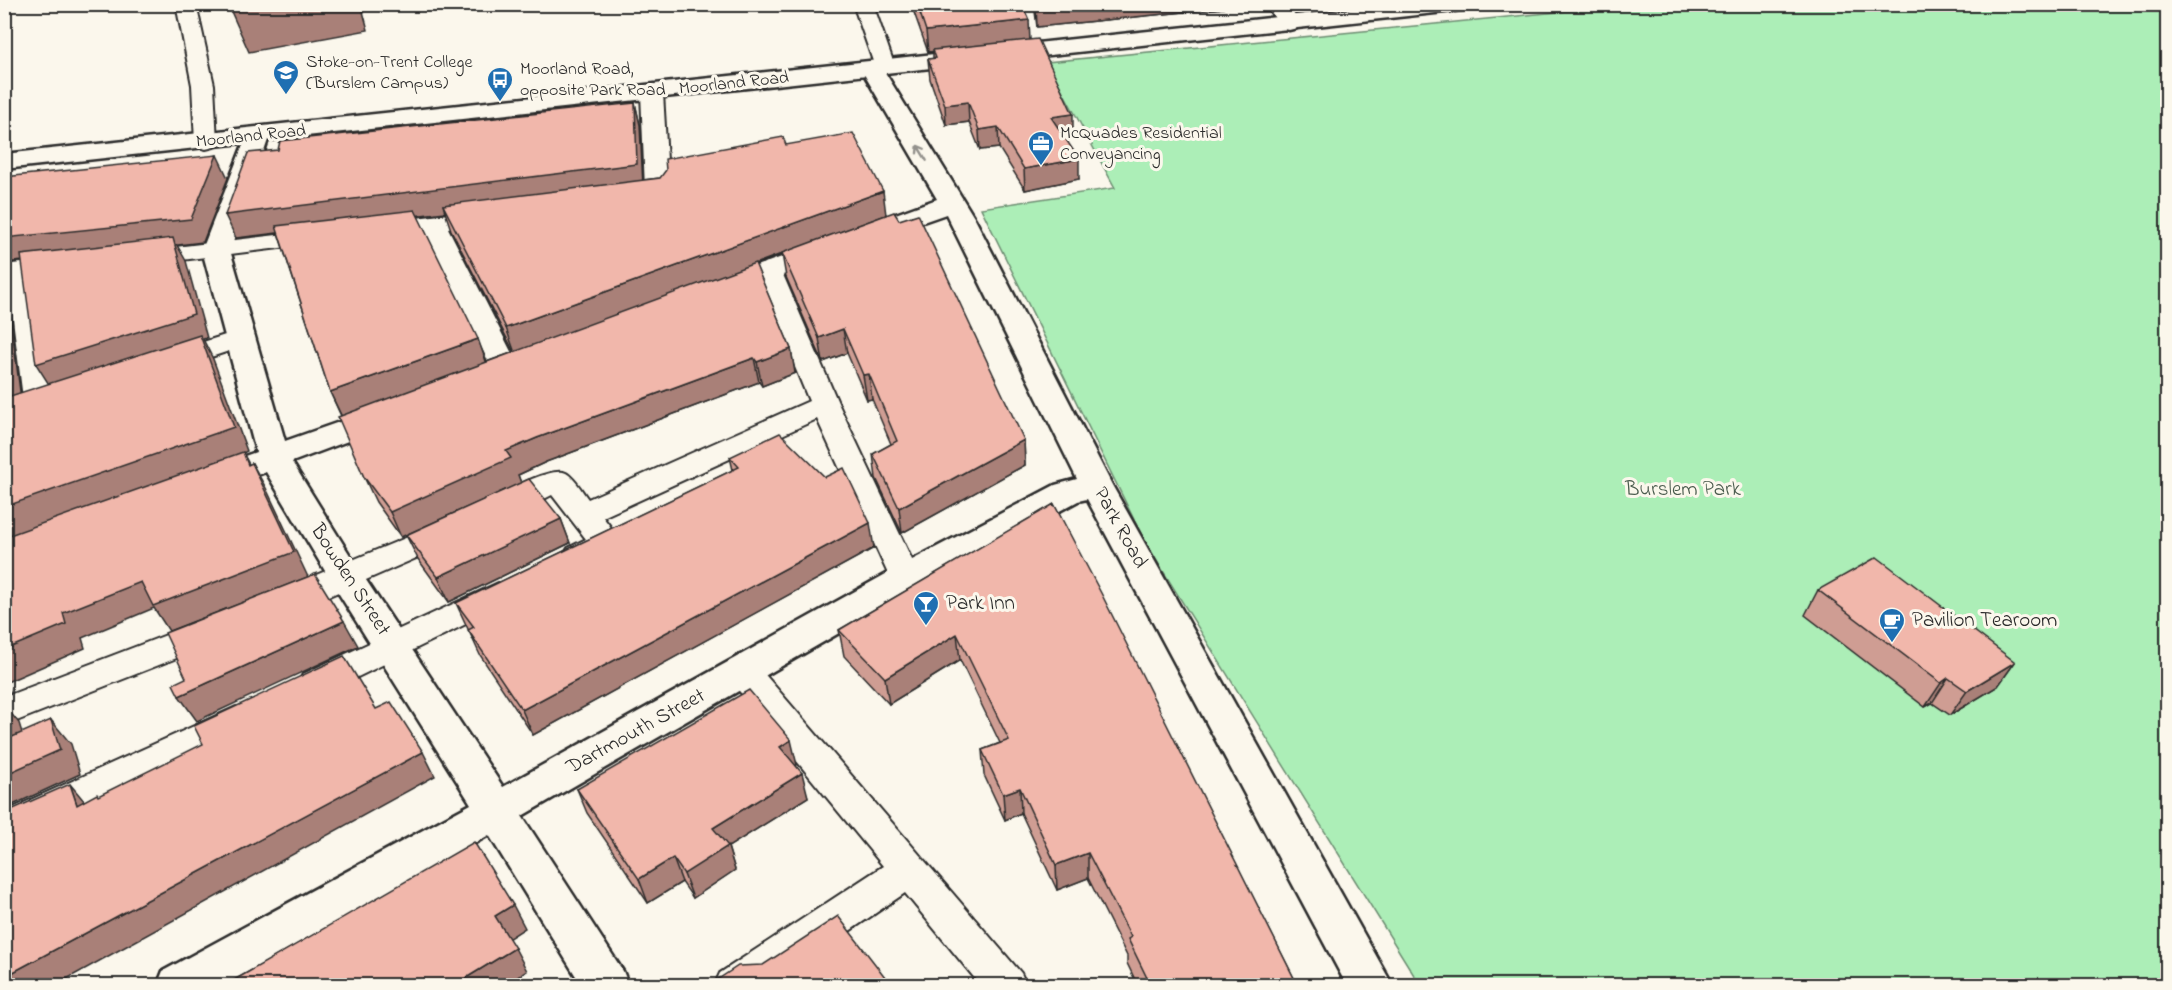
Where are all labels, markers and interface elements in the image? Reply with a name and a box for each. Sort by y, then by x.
place label: Stoke-on-Trent College (Burslem Campus) [306,50,473,97]
place label: Moorland Road, opposite Park Road [520,57,666,104]
school or university icon: Stoke-on-Trent College (Burslem Campus) [271,58,301,96]
bus stop icon: Moorland Road, opposite Park Road [485,65,515,103]
street label: Moorland Road [678,65,790,103]
street label: Moorland Road [195,118,307,156]
place label: McQuades Residential Conveyancing [1060,121,1222,169]
office icon: McQuades Residential Conveyancing [1026,129,1056,167]
one-way arrow [916,145,928,162]
park label: Burslem Park [1624,475,1742,505]
street label: Park Road [1085,482,1155,574]
street label: Bowden Street [302,517,398,642]
bar icon: Park Inn [911,589,941,627]
place label: Park Inn [946,589,1015,619]
cafe icon: Pavilion Tearoom [1877,606,1907,644]
place label: Pavilion Tearoom [1912,606,2057,636]
street label: Dartmouth Street [560,681,711,783]

